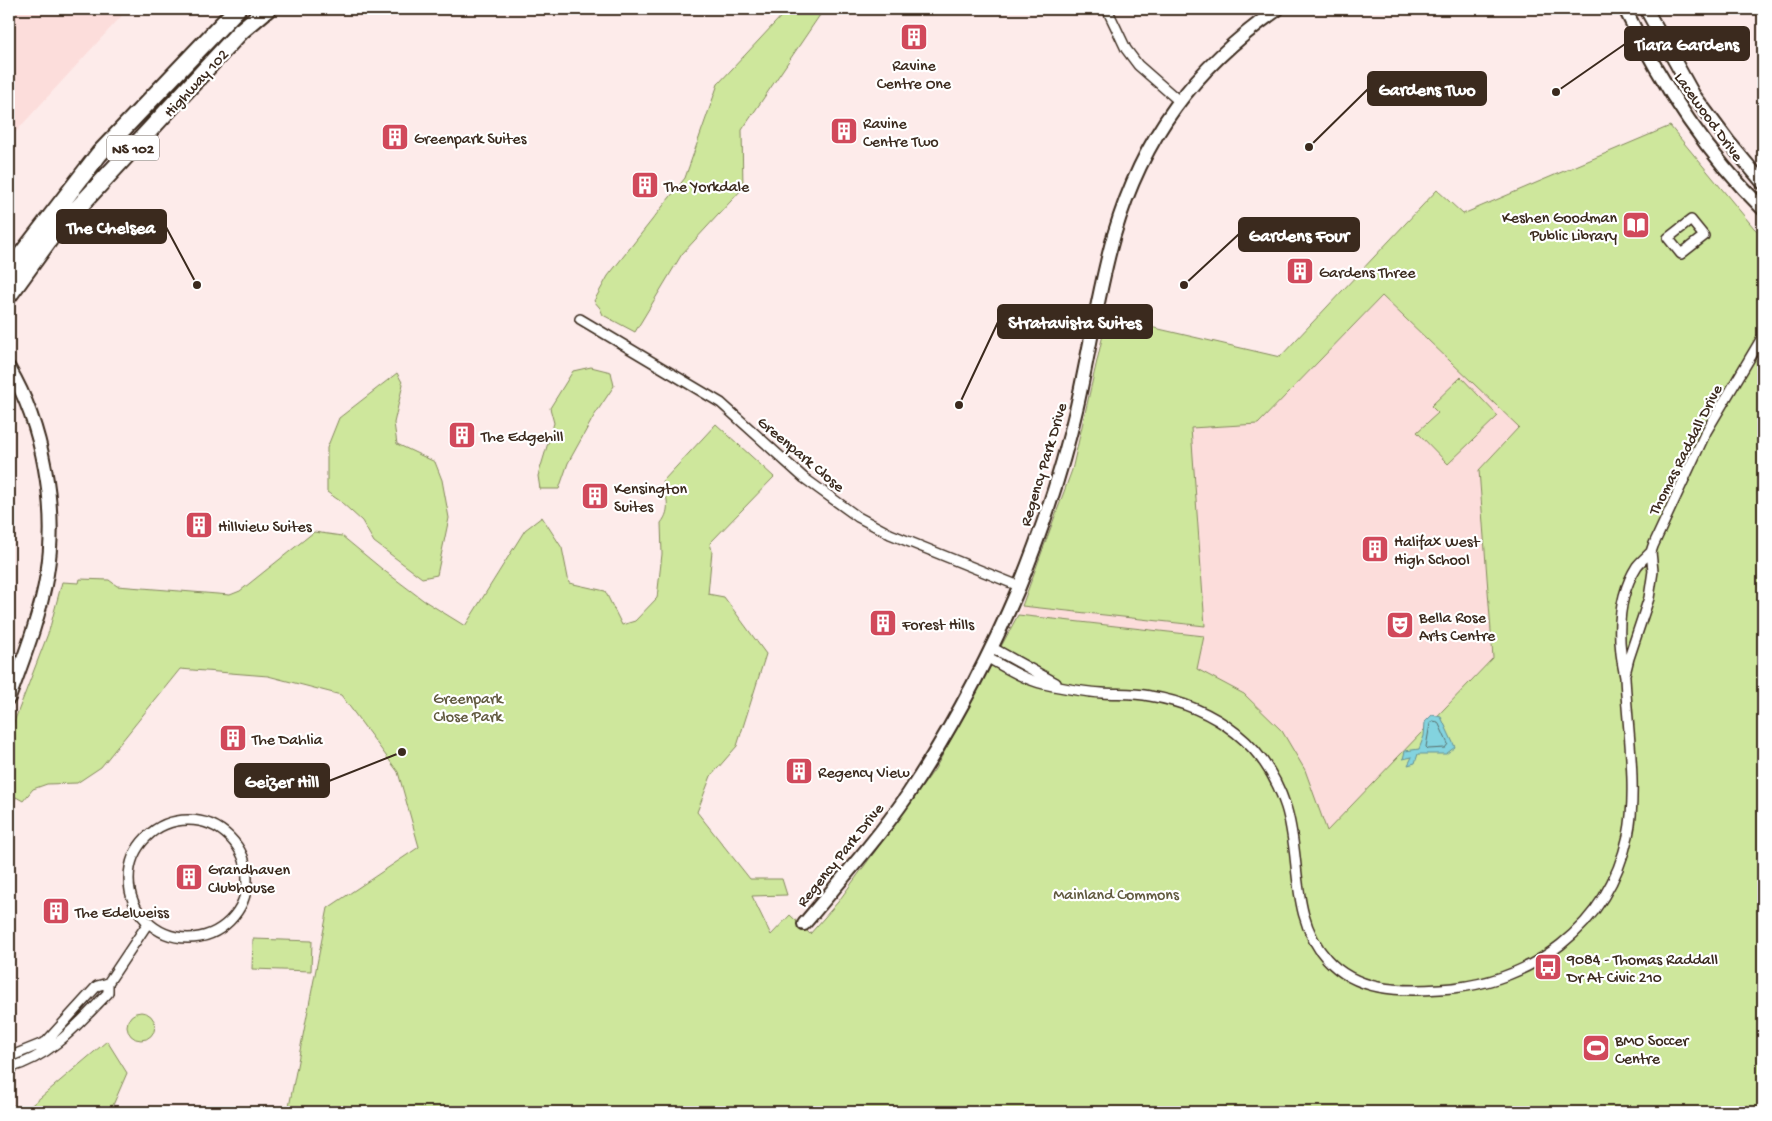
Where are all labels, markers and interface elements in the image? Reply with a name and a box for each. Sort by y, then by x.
building icon: Ravine Centre One [899,22,929,52]
callout: Tiara Gardens [1625,27,1749,60]
text: Tiara Gardens [1633,36,1740,57]
street label: Highway 102 [161,46,234,123]
place label: Ravine Centre One [877,58,952,95]
street label: Lacewood Drive [1668,70,1746,167]
callout: Gardens Two [1368,72,1486,105]
text: Gardens Two [1378,81,1476,102]
building icon: Ravine Centre Two [829,116,859,146]
place label: Ravine Centre Two [863,116,939,153]
building icon: Greenpark Suites [380,122,410,152]
place label: Greenpark Suites [414,131,527,150]
road number: NS 102 [107,136,159,160]
building icon: The Yorkdale [630,170,660,200]
place label: The Yorkdale [663,179,750,198]
callout: The Chelsea [57,210,166,243]
place label: Keshen Goodman Public Library [1502,210,1617,247]
library icon: Keshen Goodman Public Library [1621,210,1651,240]
callout: Gardens Four [1239,218,1359,251]
text: The Chelsea [65,219,156,240]
text: Gardens Four [1249,227,1352,248]
building icon: Gardens Three [1285,256,1315,286]
place label: Gardens Three [1319,265,1416,284]
callout: Stratavista Suites [998,305,1152,338]
text: Stratavista Suites [1008,314,1143,335]
street label: Thomas Raddall Drive [1646,382,1729,520]
street label: Regency Park Drive [1018,400,1073,529]
street label: Greenpark Close [752,414,848,498]
building icon: The Edgehill [447,420,477,450]
place label: The Edgehill [480,429,564,448]
building icon: Kensington Suites [580,481,610,511]
place label: Kensington Suites [614,481,688,518]
building icon: Hillview Suites [184,510,214,540]
place label: Hillview Suites [218,519,313,538]
building icon: Halifax West High School [1360,534,1390,564]
place label: Halifax West High School [1394,534,1481,571]
building icon: Forest Hills [868,608,898,638]
theatre icon: Bella Rose Arts Centre [1385,610,1415,640]
place label: Bella Rose Arts Centre [1418,610,1496,647]
place label: Forest Hills [901,617,975,636]
park label: Greenpark Close Park [433,691,505,728]
building icon: The Dahlia [218,723,248,753]
place label: The Dahlia [251,732,324,751]
building icon: Regency View [784,756,814,786]
callout: Geizer Hill [235,764,329,797]
place label: Regency View [818,765,910,784]
text: Geizer Hill [245,773,319,794]
street label: Regency Park Drive [794,800,890,912]
building icon: Grandhaven Clubhouse [174,862,204,892]
place label: Grandhaven Clubhouse [208,862,290,899]
park label: Mainland Commons [1053,887,1180,906]
building icon: The Edelweiss [41,896,71,926]
place label: The Edelweiss [74,905,170,924]
bus stop icon: 9084 - Thomas Raddall Dr At Civic 210 [1533,952,1563,982]
place label: 9084 - Thomas Raddall Dr At Civic 210 [1566,952,1718,989]
sports icon: BMO Soccer Centre [1581,1033,1611,1063]
place label: BMO Soccer Centre [1614,1033,1690,1070]

